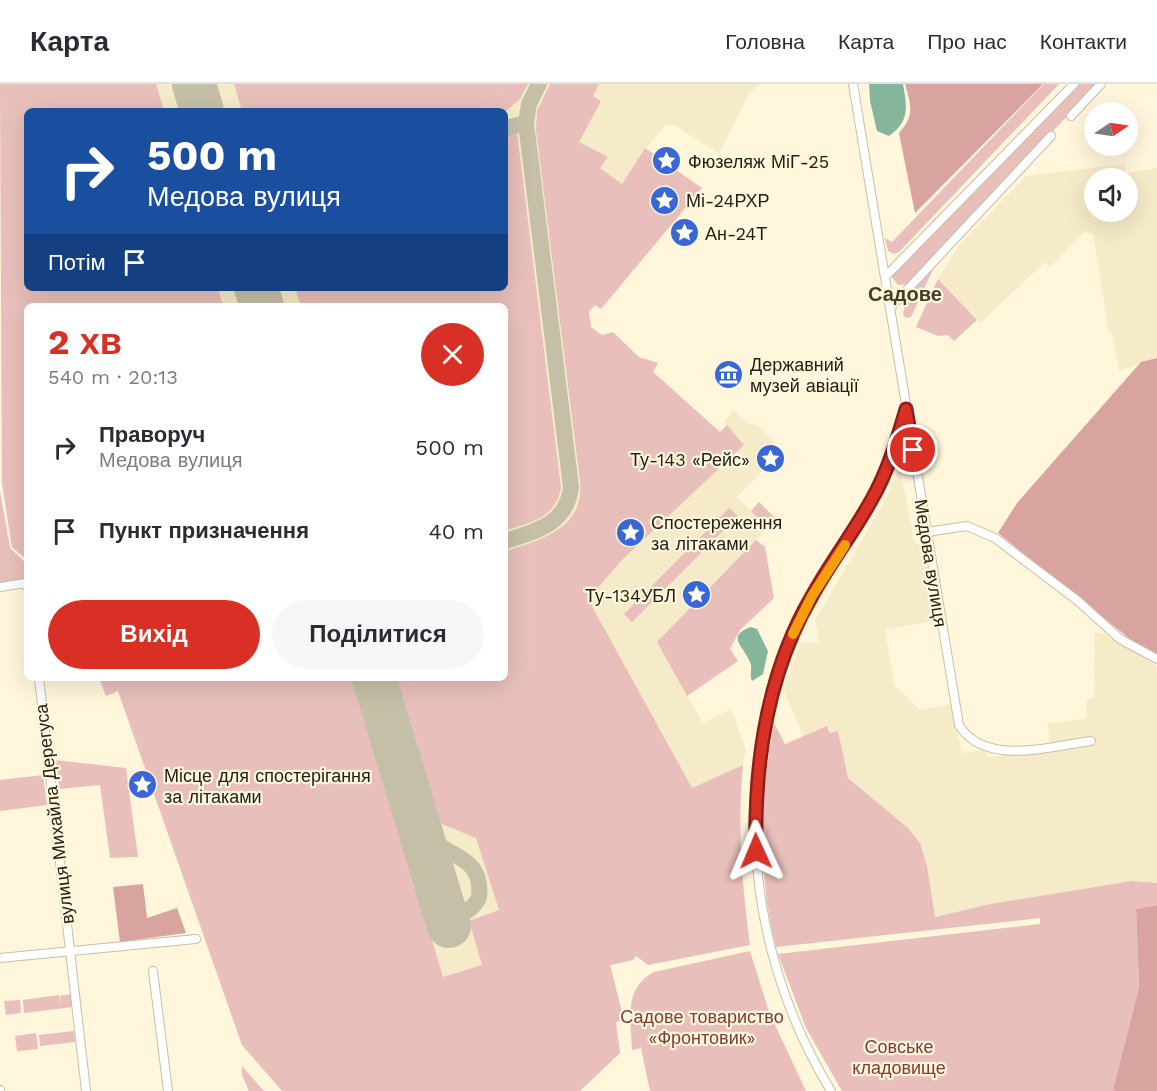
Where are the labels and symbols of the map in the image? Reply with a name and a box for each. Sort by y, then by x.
north arrow [1084,102,1138,156]
place icon: Фюзеляж МіГ-25 [651,145,683,177]
place label: Фюзеляж МіГ-25 [688,151,829,172]
place icon: Мі-24РХР [649,184,681,216]
place label: Мі-24РХР [686,190,770,211]
place icon: Ан-24Т [668,217,700,249]
place label: Ан-24Т [705,223,767,244]
district label: Садове [868,282,942,306]
place label: Державний музей авіації [750,354,859,396]
museum icon: Державний музей авіації [713,358,745,390]
pin [887,424,938,475]
place icon: Ту-143 «Рейс» [755,443,787,475]
place label: Ту-143 «Рейс» [630,449,750,470]
street label: Медова вулиця [911,498,951,628]
place label: Спостереження за літаками [651,512,782,554]
place icon: Спостереження за літаками [614,516,646,548]
place icon: Ту-134УБЛ [681,579,713,611]
place label: Ту-134УБЛ [585,585,676,606]
street label: вулиця Михайла Дерегуса [30,702,78,925]
place label: Місце для спостерігання за літаками [164,765,371,807]
place icon: Місце для спостерігання за літаками [127,769,159,801]
position arrow [724,819,788,883]
park label: Садове товариство «Фронтовик» [620,1006,784,1048]
park label: Совське кладовище [852,1036,946,1078]

